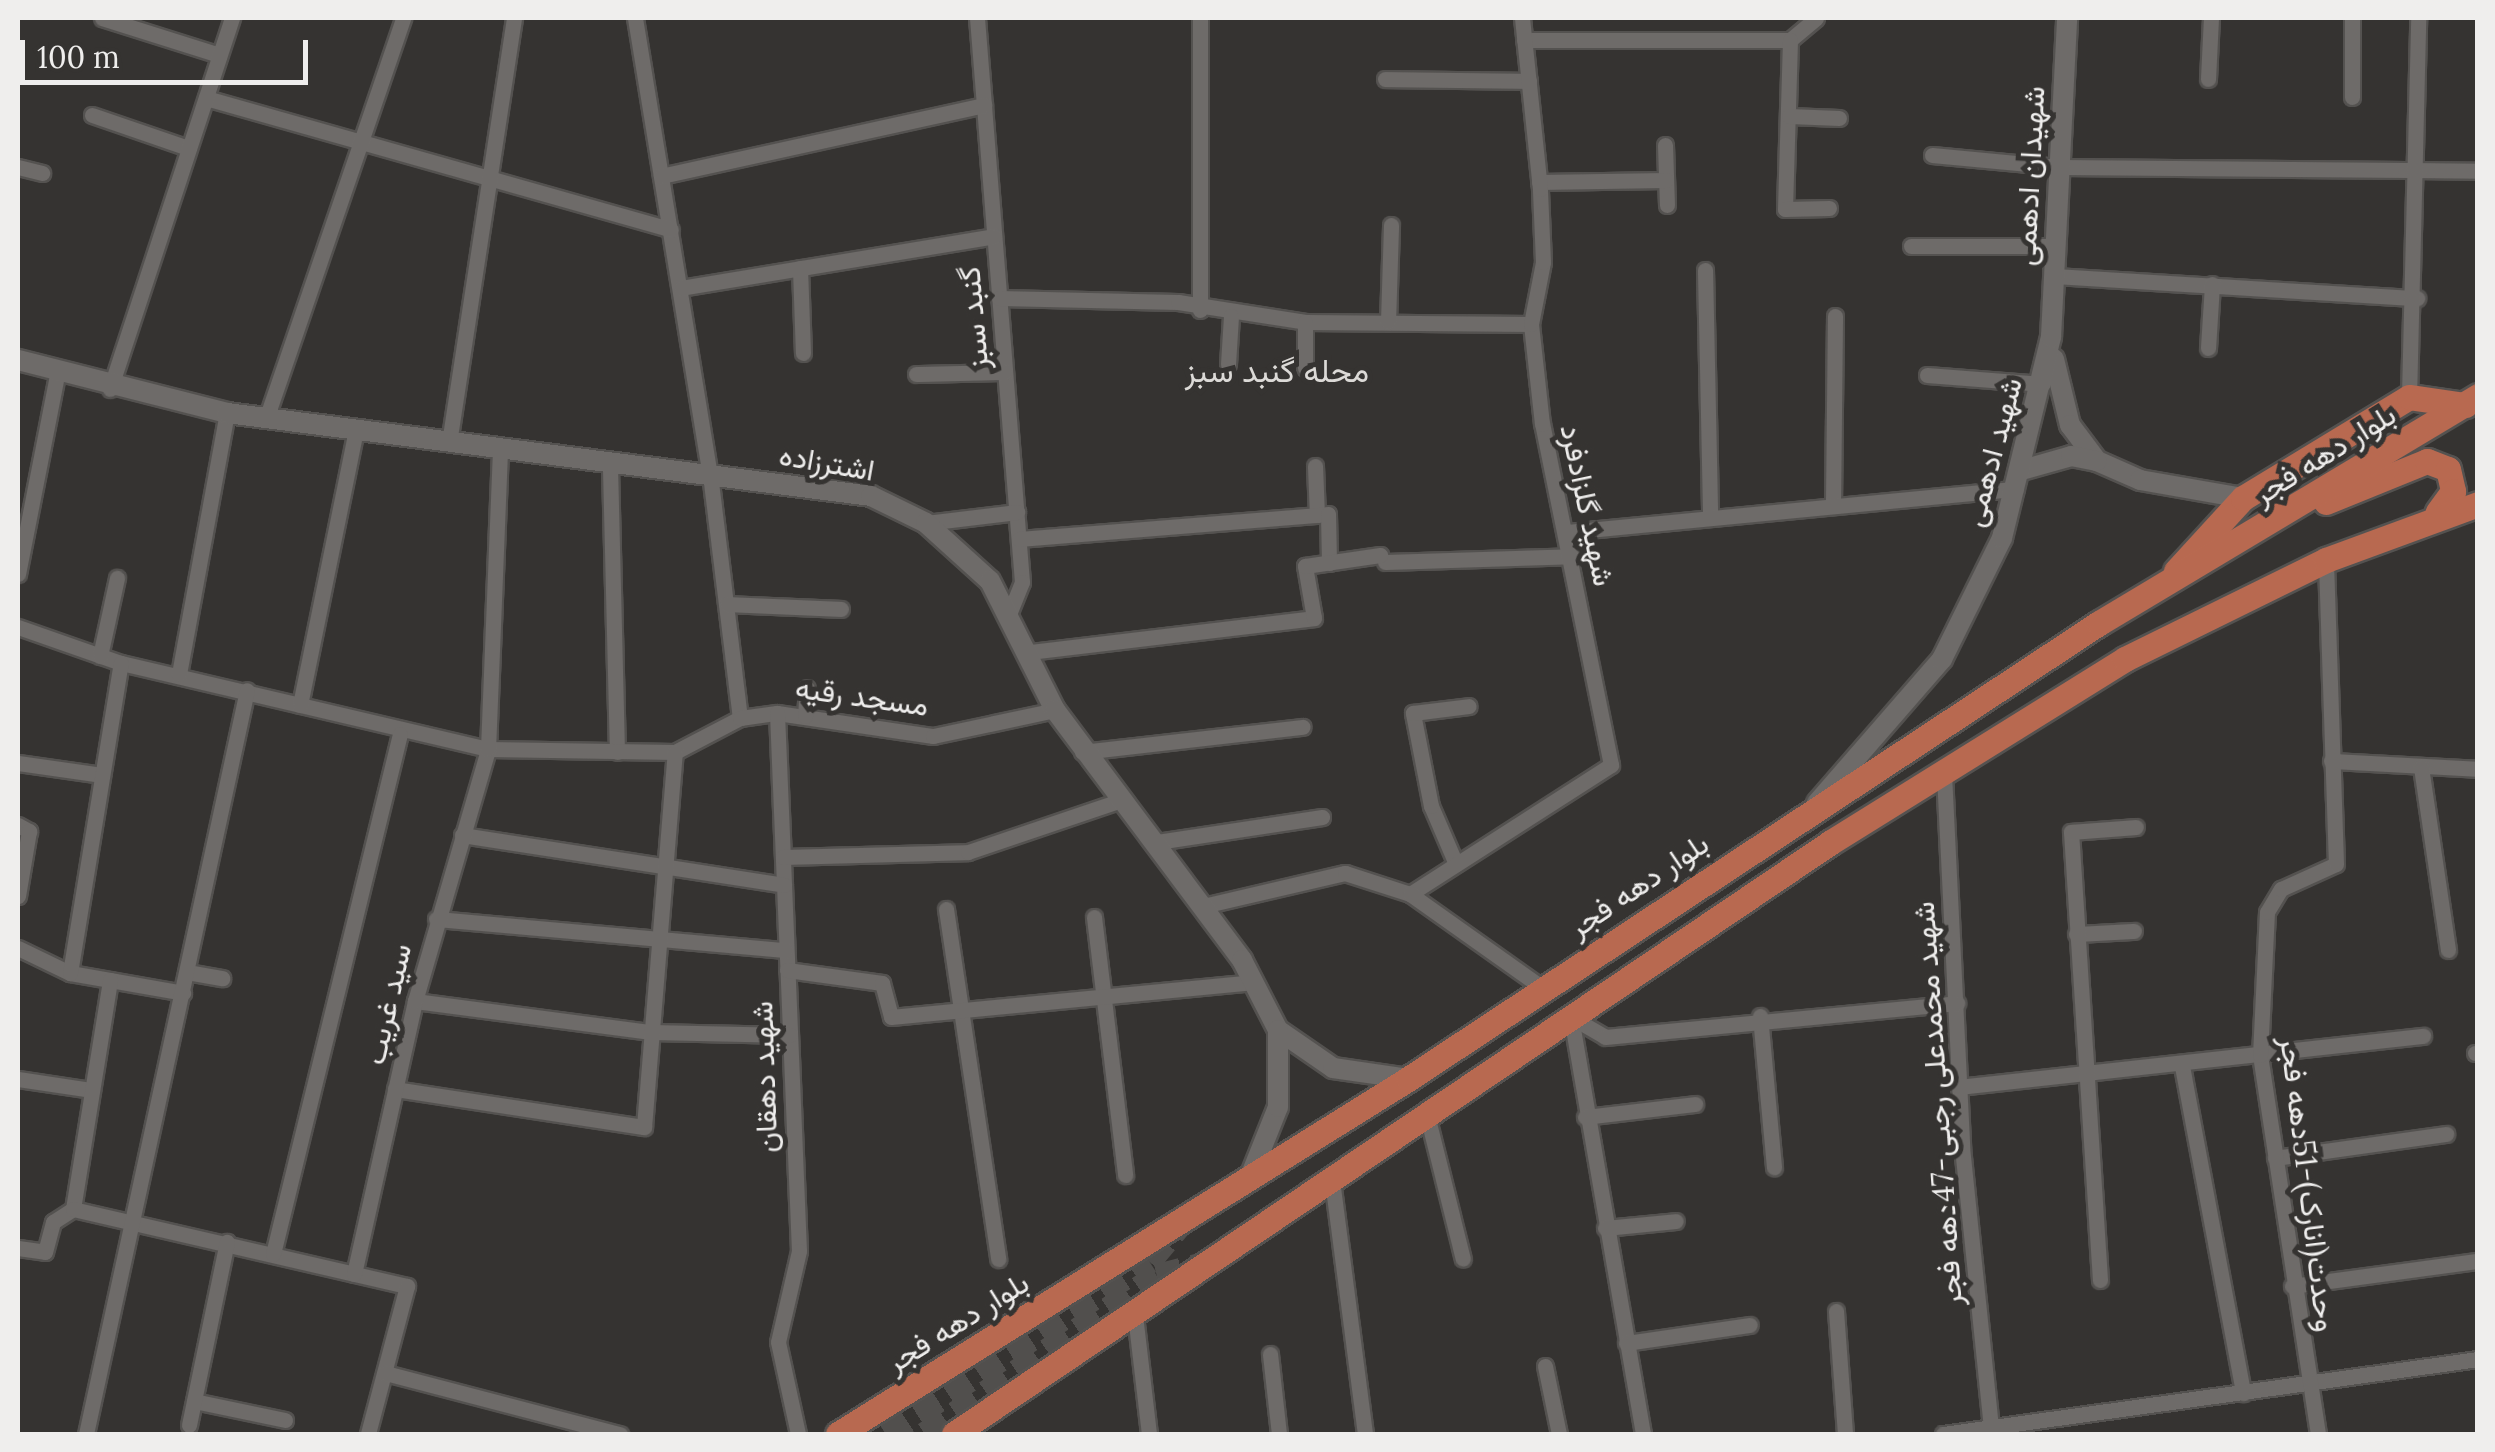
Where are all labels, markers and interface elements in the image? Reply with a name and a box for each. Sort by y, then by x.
scale bar [25,20,312,82]
text: 100 m [37,38,120,76]
street label: شهیدان ادهمی [2006,85,2052,267]
street label: گنبد سبز [951,265,995,371]
district label: محله گنبد سبز [1185,352,1369,390]
street label: شهید ادهمی [1955,374,2029,530]
street label: بلوار دهه فجر [2246,396,2402,512]
street label: شهید گلزادفرد [1553,421,1623,589]
street label: اشترزاده [777,436,877,488]
street label: مسجد رقیه [793,669,931,723]
street label: بلوار دهه فجر [1561,825,1715,945]
street label: شهید محمدعلی رجبی-47دهه فجر [1905,901,1969,1307]
street label: سید غریب [356,940,418,1068]
street label: شهید دهقان [743,1001,785,1153]
street label: وحدت(انارک)-51دهه فجر [2273,1034,2345,1334]
street label: بلوار دهه فجر [879,1264,1035,1380]

